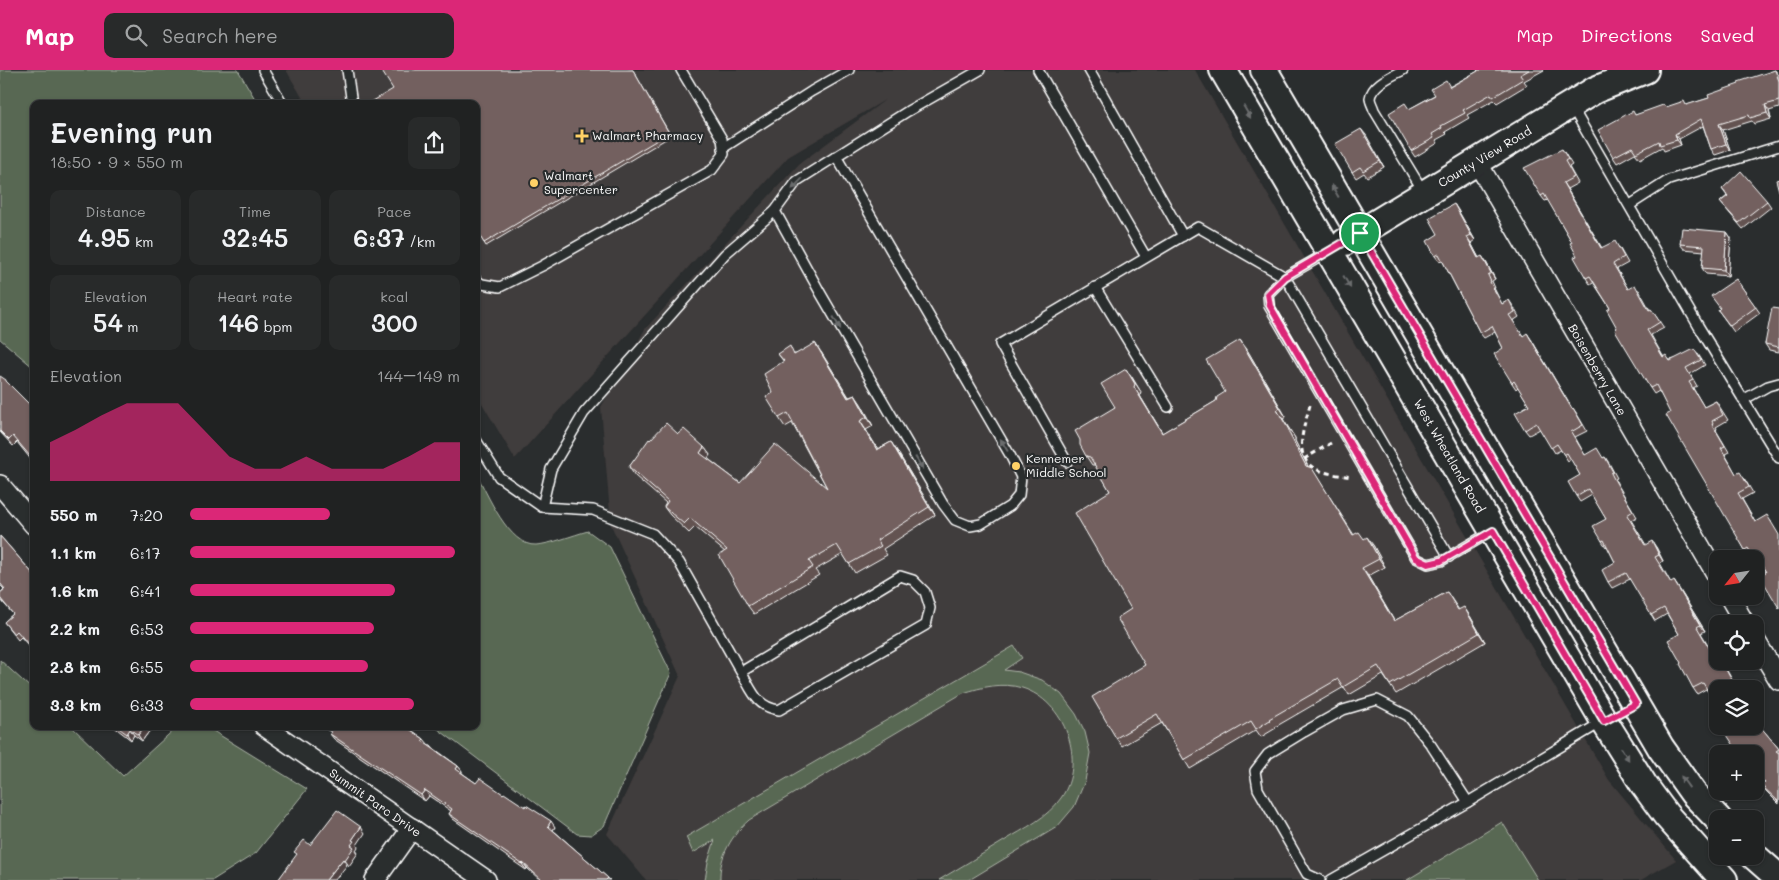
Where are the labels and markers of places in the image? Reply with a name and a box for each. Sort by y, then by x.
place label: Walmart Pharmacy [592,127,703,143]
marker: Walmart Pharmacy [576,130,588,142]
place label: Walmart Supercenter [544,167,618,197]
marker: Walmart Supercenter [528,177,540,189]
pin [1339,212,1381,254]
place label: Kennemer Middle School [1026,450,1107,480]
marker: Kennemer Middle School [1010,460,1022,472]

